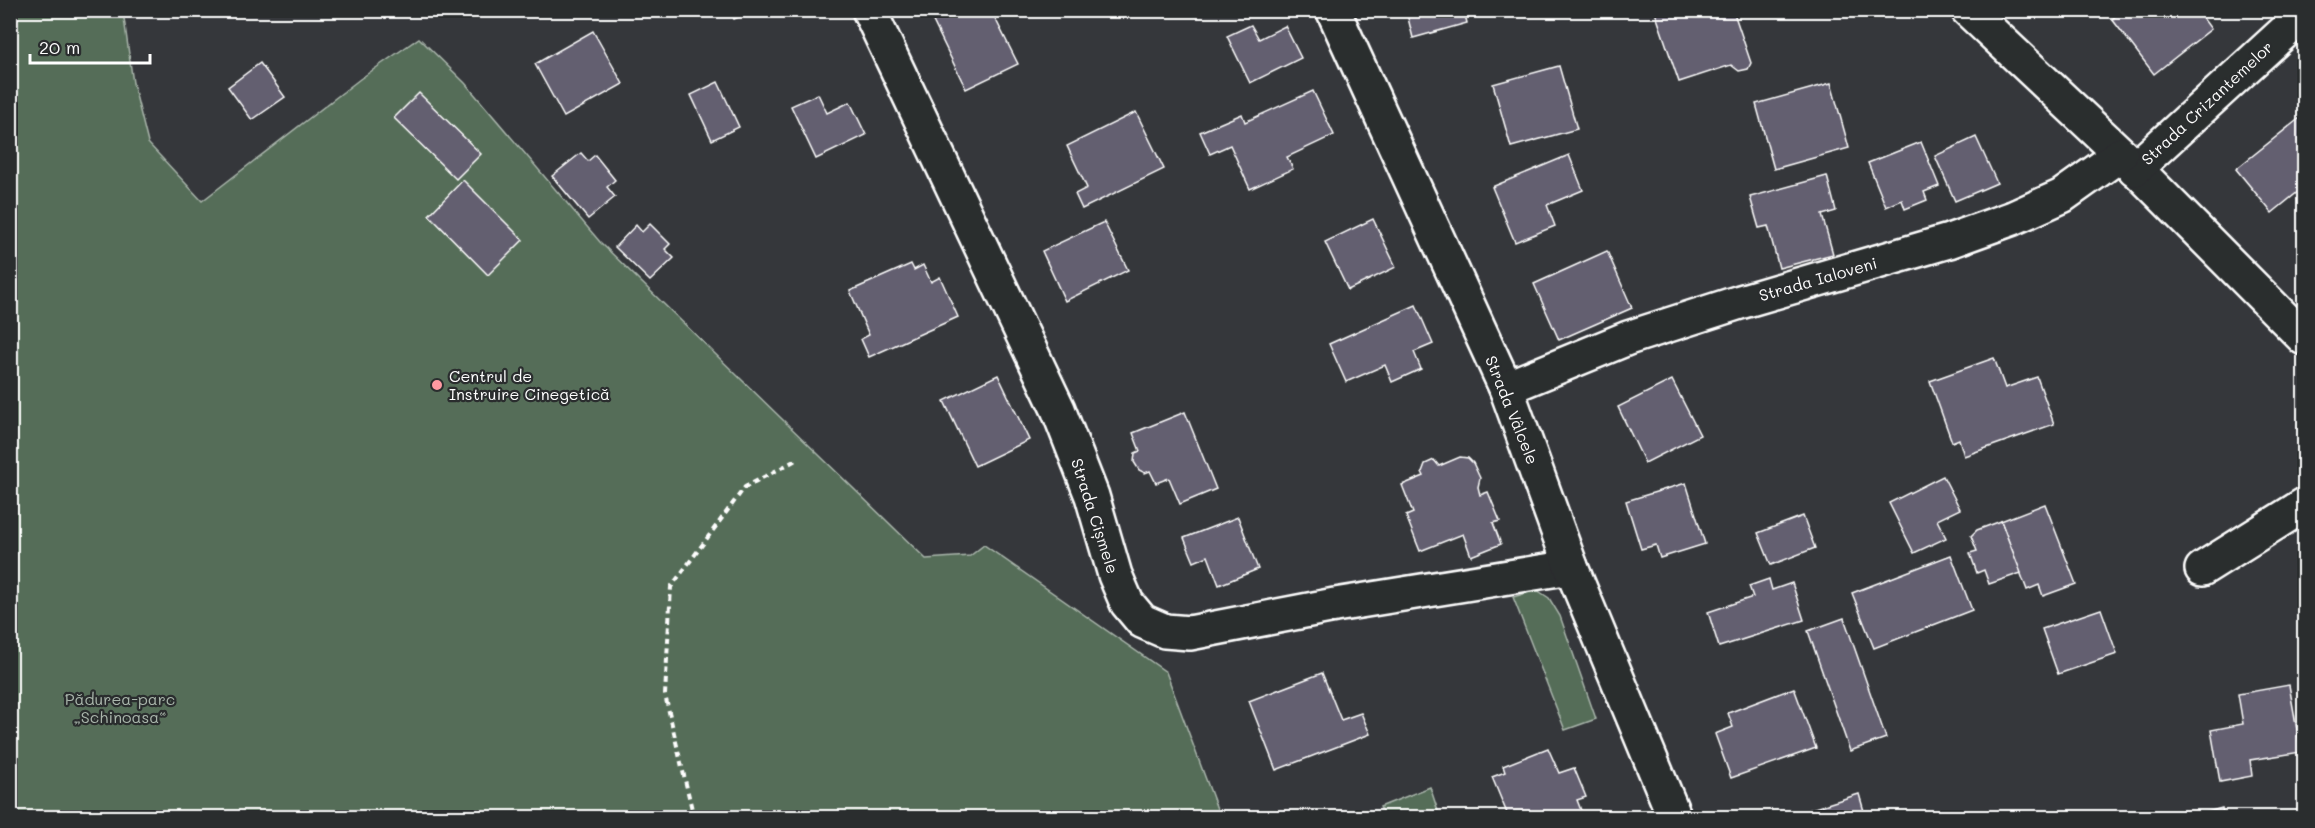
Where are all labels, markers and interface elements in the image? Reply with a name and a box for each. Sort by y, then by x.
scale bar [30,27,150,65]
text: 20 m [39,35,80,59]
street label: Strada Crizantemelor [2136,36,2277,169]
street label: Strada Ialoveni [1756,252,1879,305]
street label: Strada Vâlcele [1481,352,1544,467]
place label: Centrul de Instruire Cinegetică [449,365,610,404]
marker: Centrul de Instruire Cinegetică [430,378,444,392]
street label: Strada Cișmele [1066,456,1124,576]
park label: Pădurea-parc „Schinoasa“ [65,688,175,727]

